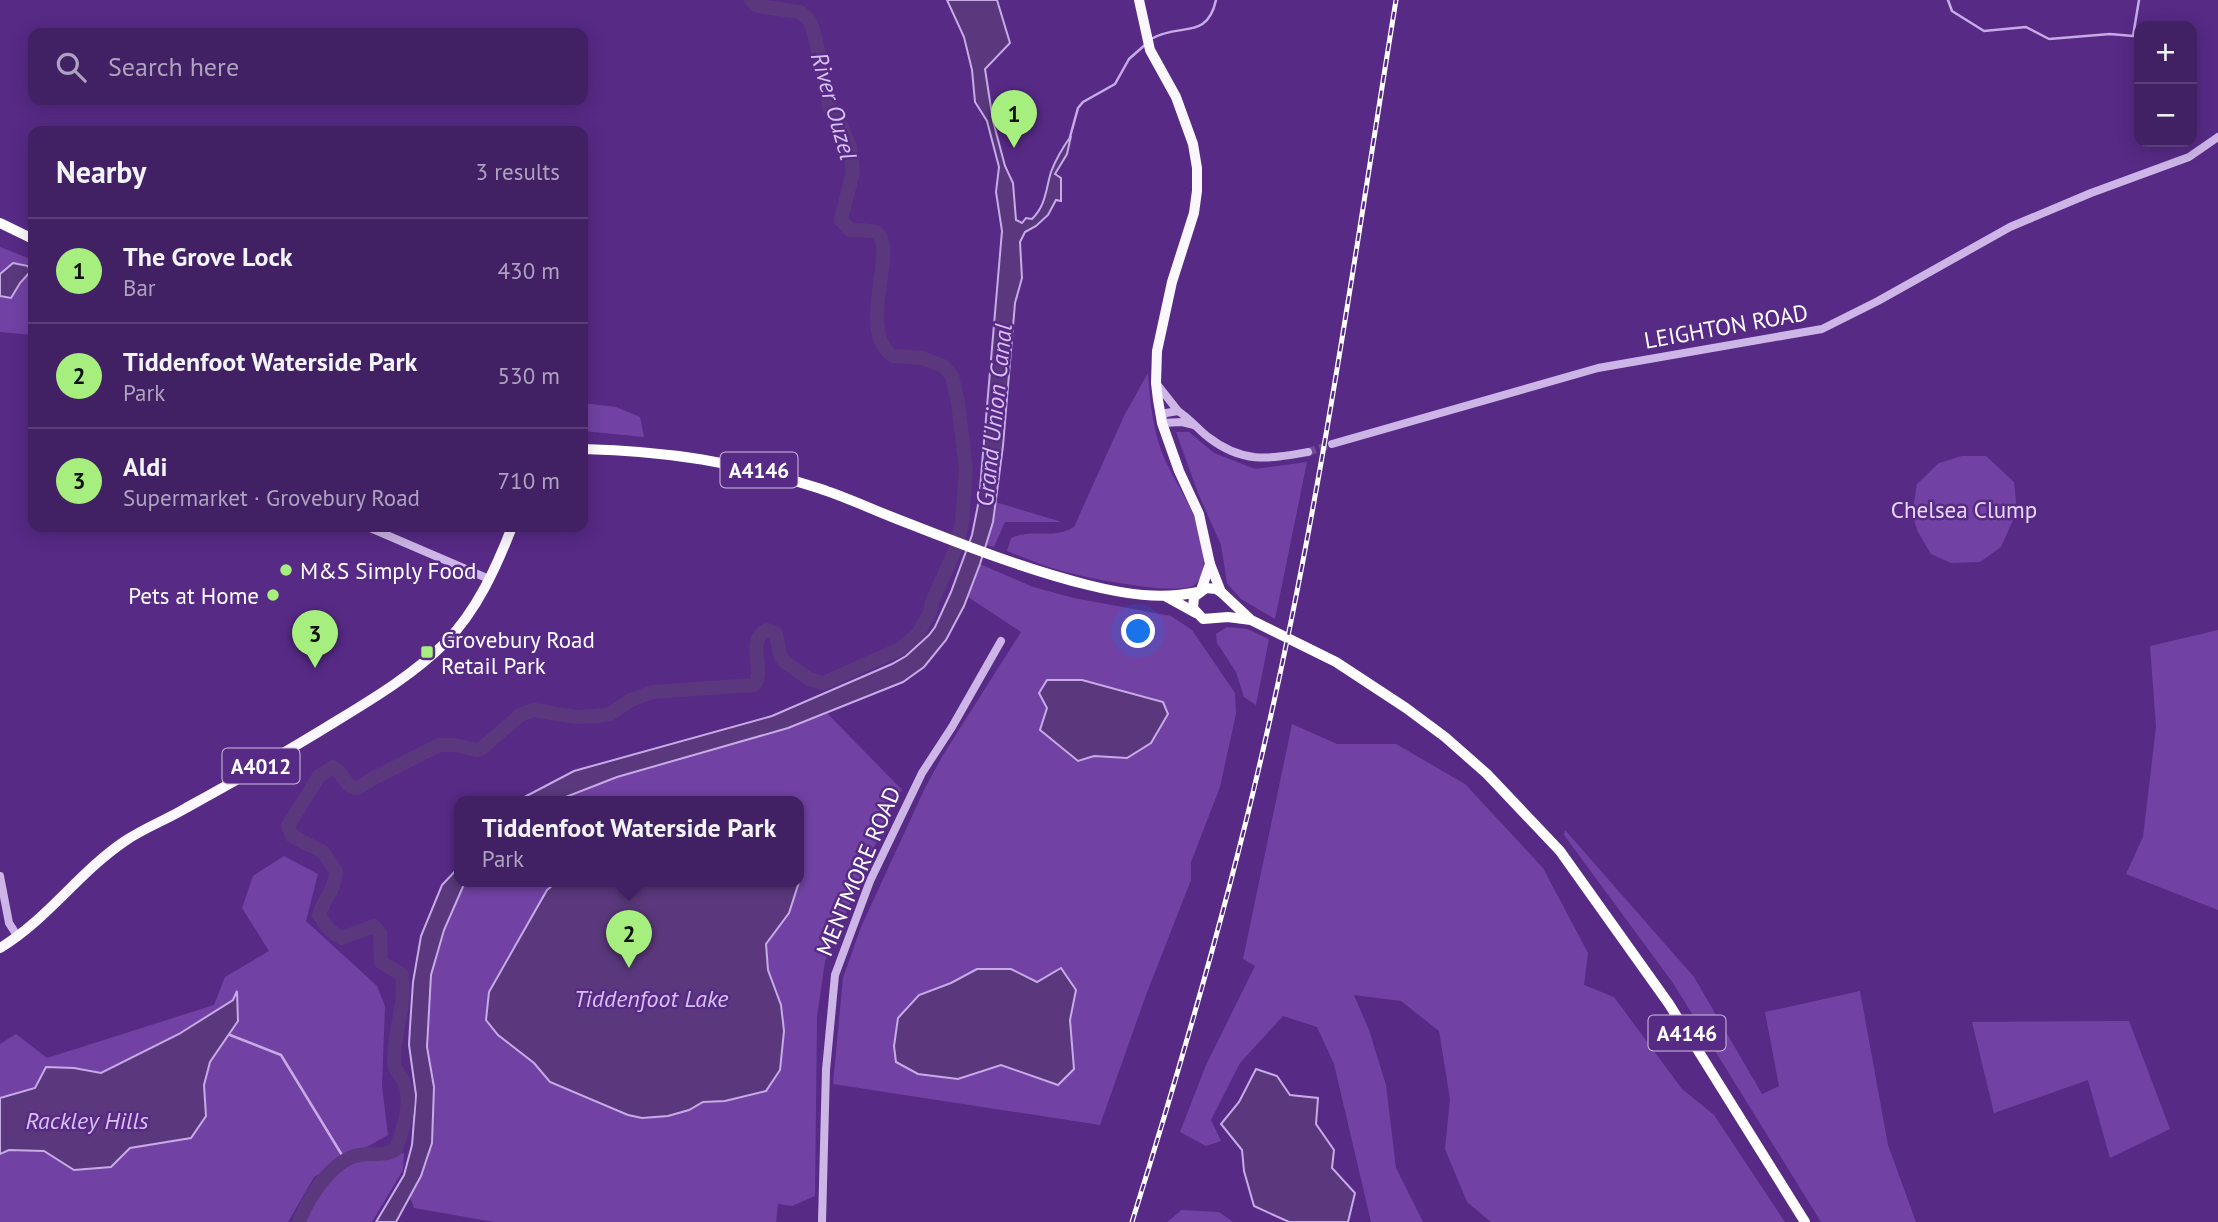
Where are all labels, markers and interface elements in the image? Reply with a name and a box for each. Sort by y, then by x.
map controls [2134,21,2197,147]
button: + [2134,21,2197,84]
search box [28,28,588,105]
icon: search [52,48,90,86]
water label: River Ouzel [804,49,864,164]
text: Search here [108,50,239,83]
button: − [2134,84,2197,147]
pin: 1 [991,90,1037,148]
text: Nearby [56,152,146,191]
text: 3 results [476,157,560,186]
text: The Grove Lock [123,240,292,273]
text: 1 [72,256,86,285]
text: 430 m [498,256,560,285]
text: Bar [123,273,156,302]
street label: LEIGHTON ROAD [1642,297,1810,355]
water label: Grand Union Canal [969,322,1019,508]
text: Tiddenfoot Waterside Park [123,345,417,378]
text: 2 [72,361,86,390]
text: 530 m [498,361,560,390]
text: Park [123,378,165,407]
text: Aldi [123,450,167,483]
road number: A4146 [720,452,798,488]
text: 3 [72,466,86,495]
text: 710 m [498,466,560,495]
text: Supermarket · Grovebury Road [123,483,420,512]
park label: Chelsea Clump [1891,495,2037,524]
place label: M&S Simply Food [300,556,476,585]
marker: M&S Simply Food [278,562,294,578]
place label: Pets at Home [128,581,259,610]
marker: Pets at Home [265,587,281,603]
pin: 3 [292,610,338,668]
your location [1121,614,1155,648]
place label: Grovebury Road Retail Park [441,625,595,680]
marker: Grovebury Road Retail Park [419,644,435,660]
road number: A4012 [222,748,300,784]
street label: MENTMORE ROAD [809,782,907,960]
popup [454,796,804,887]
text: Tiddenfoot Waterside Park [482,811,776,844]
text: Park [482,844,524,873]
pin: 2 [606,910,652,968]
water label: Tiddenfoot Lake [574,983,728,1014]
road number: A4146 [1648,1016,1726,1050]
water label: Rackley Hills [25,1105,149,1136]

